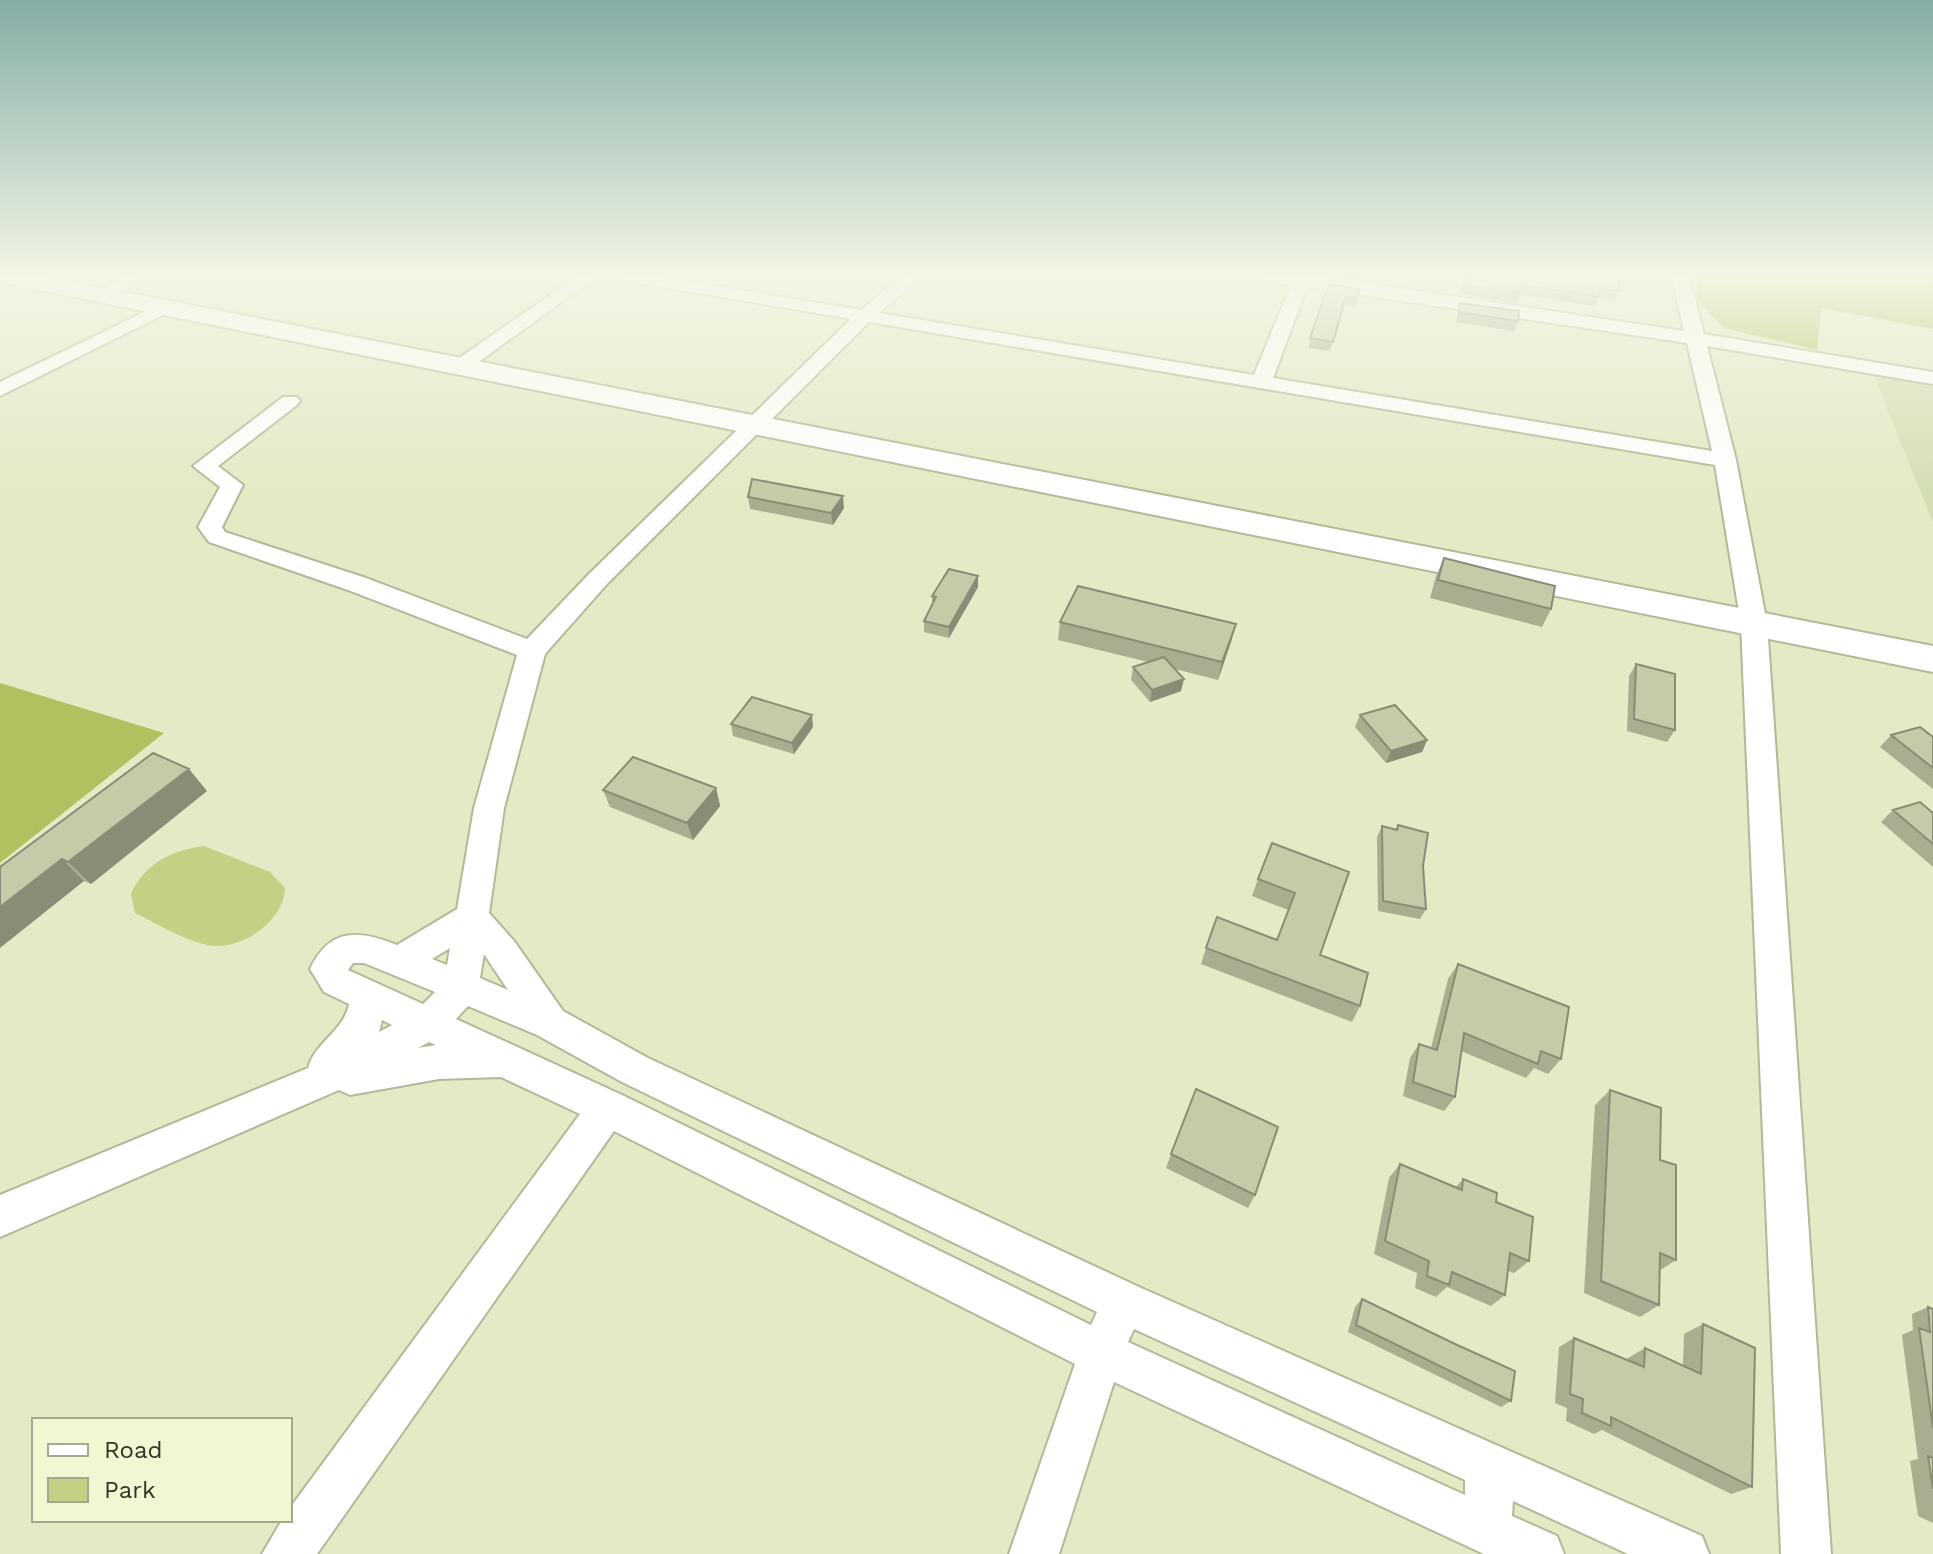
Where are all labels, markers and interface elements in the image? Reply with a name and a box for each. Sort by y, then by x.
legend [32,1418,292,1522]
text: Road [104,1436,163,1464]
text: Park [104,1476,156,1504]

